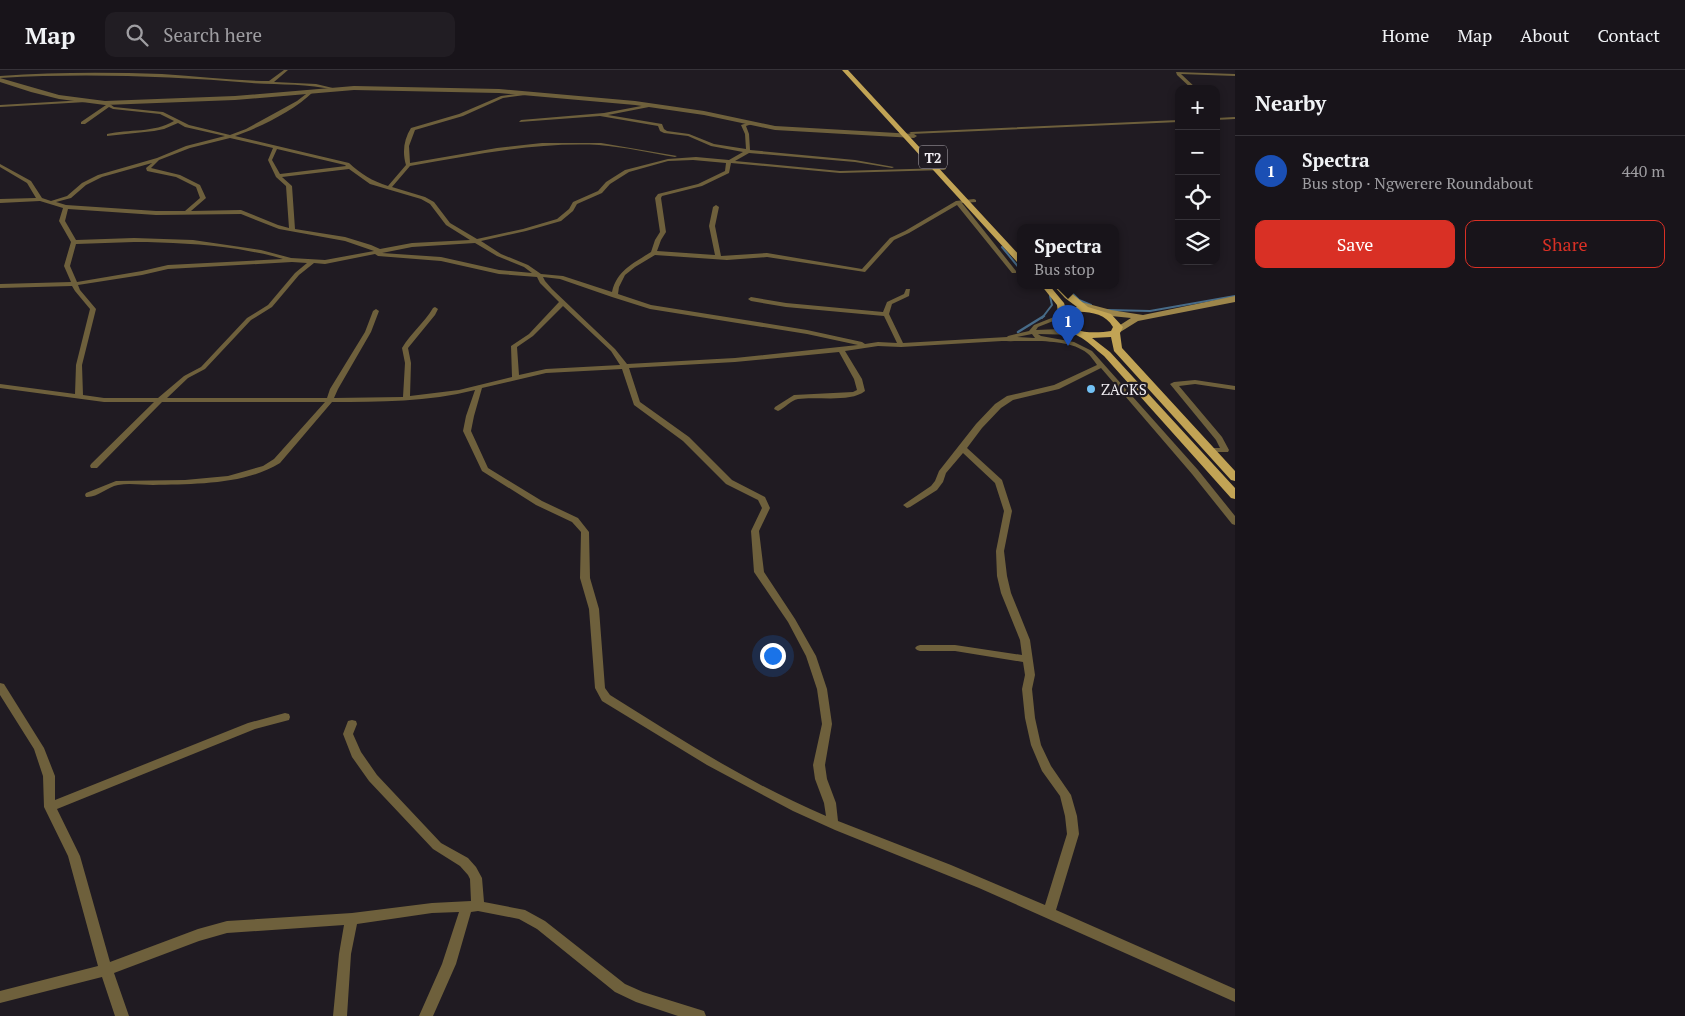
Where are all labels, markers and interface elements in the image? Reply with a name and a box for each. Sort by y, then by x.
search box [105,12,455,57]
text: Map [25,19,75,51]
icon: search [123,21,151,49]
text: Search here [163,22,262,47]
text: Home [1382,23,1429,47]
text: Map [1457,23,1492,47]
text: About [1520,23,1569,47]
text: Contact [1597,23,1660,47]
map controls [1175,85,1220,265]
button: + [1175,85,1220,130]
text: Nearby [1255,89,1326,117]
button: − [1175,130,1220,175]
road number: T2 [919,145,947,168]
text: Spectra [1302,147,1370,172]
text: 1 [1266,160,1276,182]
text: 440 m [1622,160,1665,182]
text: Bus stop · Ngwerere Roundabout [1302,172,1533,194]
button: locate [1175,175,1220,220]
button: layers [1175,220,1220,265]
button: Save [1255,220,1455,268]
button: Share [1465,220,1665,268]
popup [1017,224,1119,289]
text: Spectra [1034,233,1102,258]
text: Bus stop [1034,258,1095,280]
pin: 1 [1052,305,1084,346]
place label: ZACKS [1101,379,1147,399]
marker: ZACKS [1085,383,1097,395]
your location [760,643,786,669]

